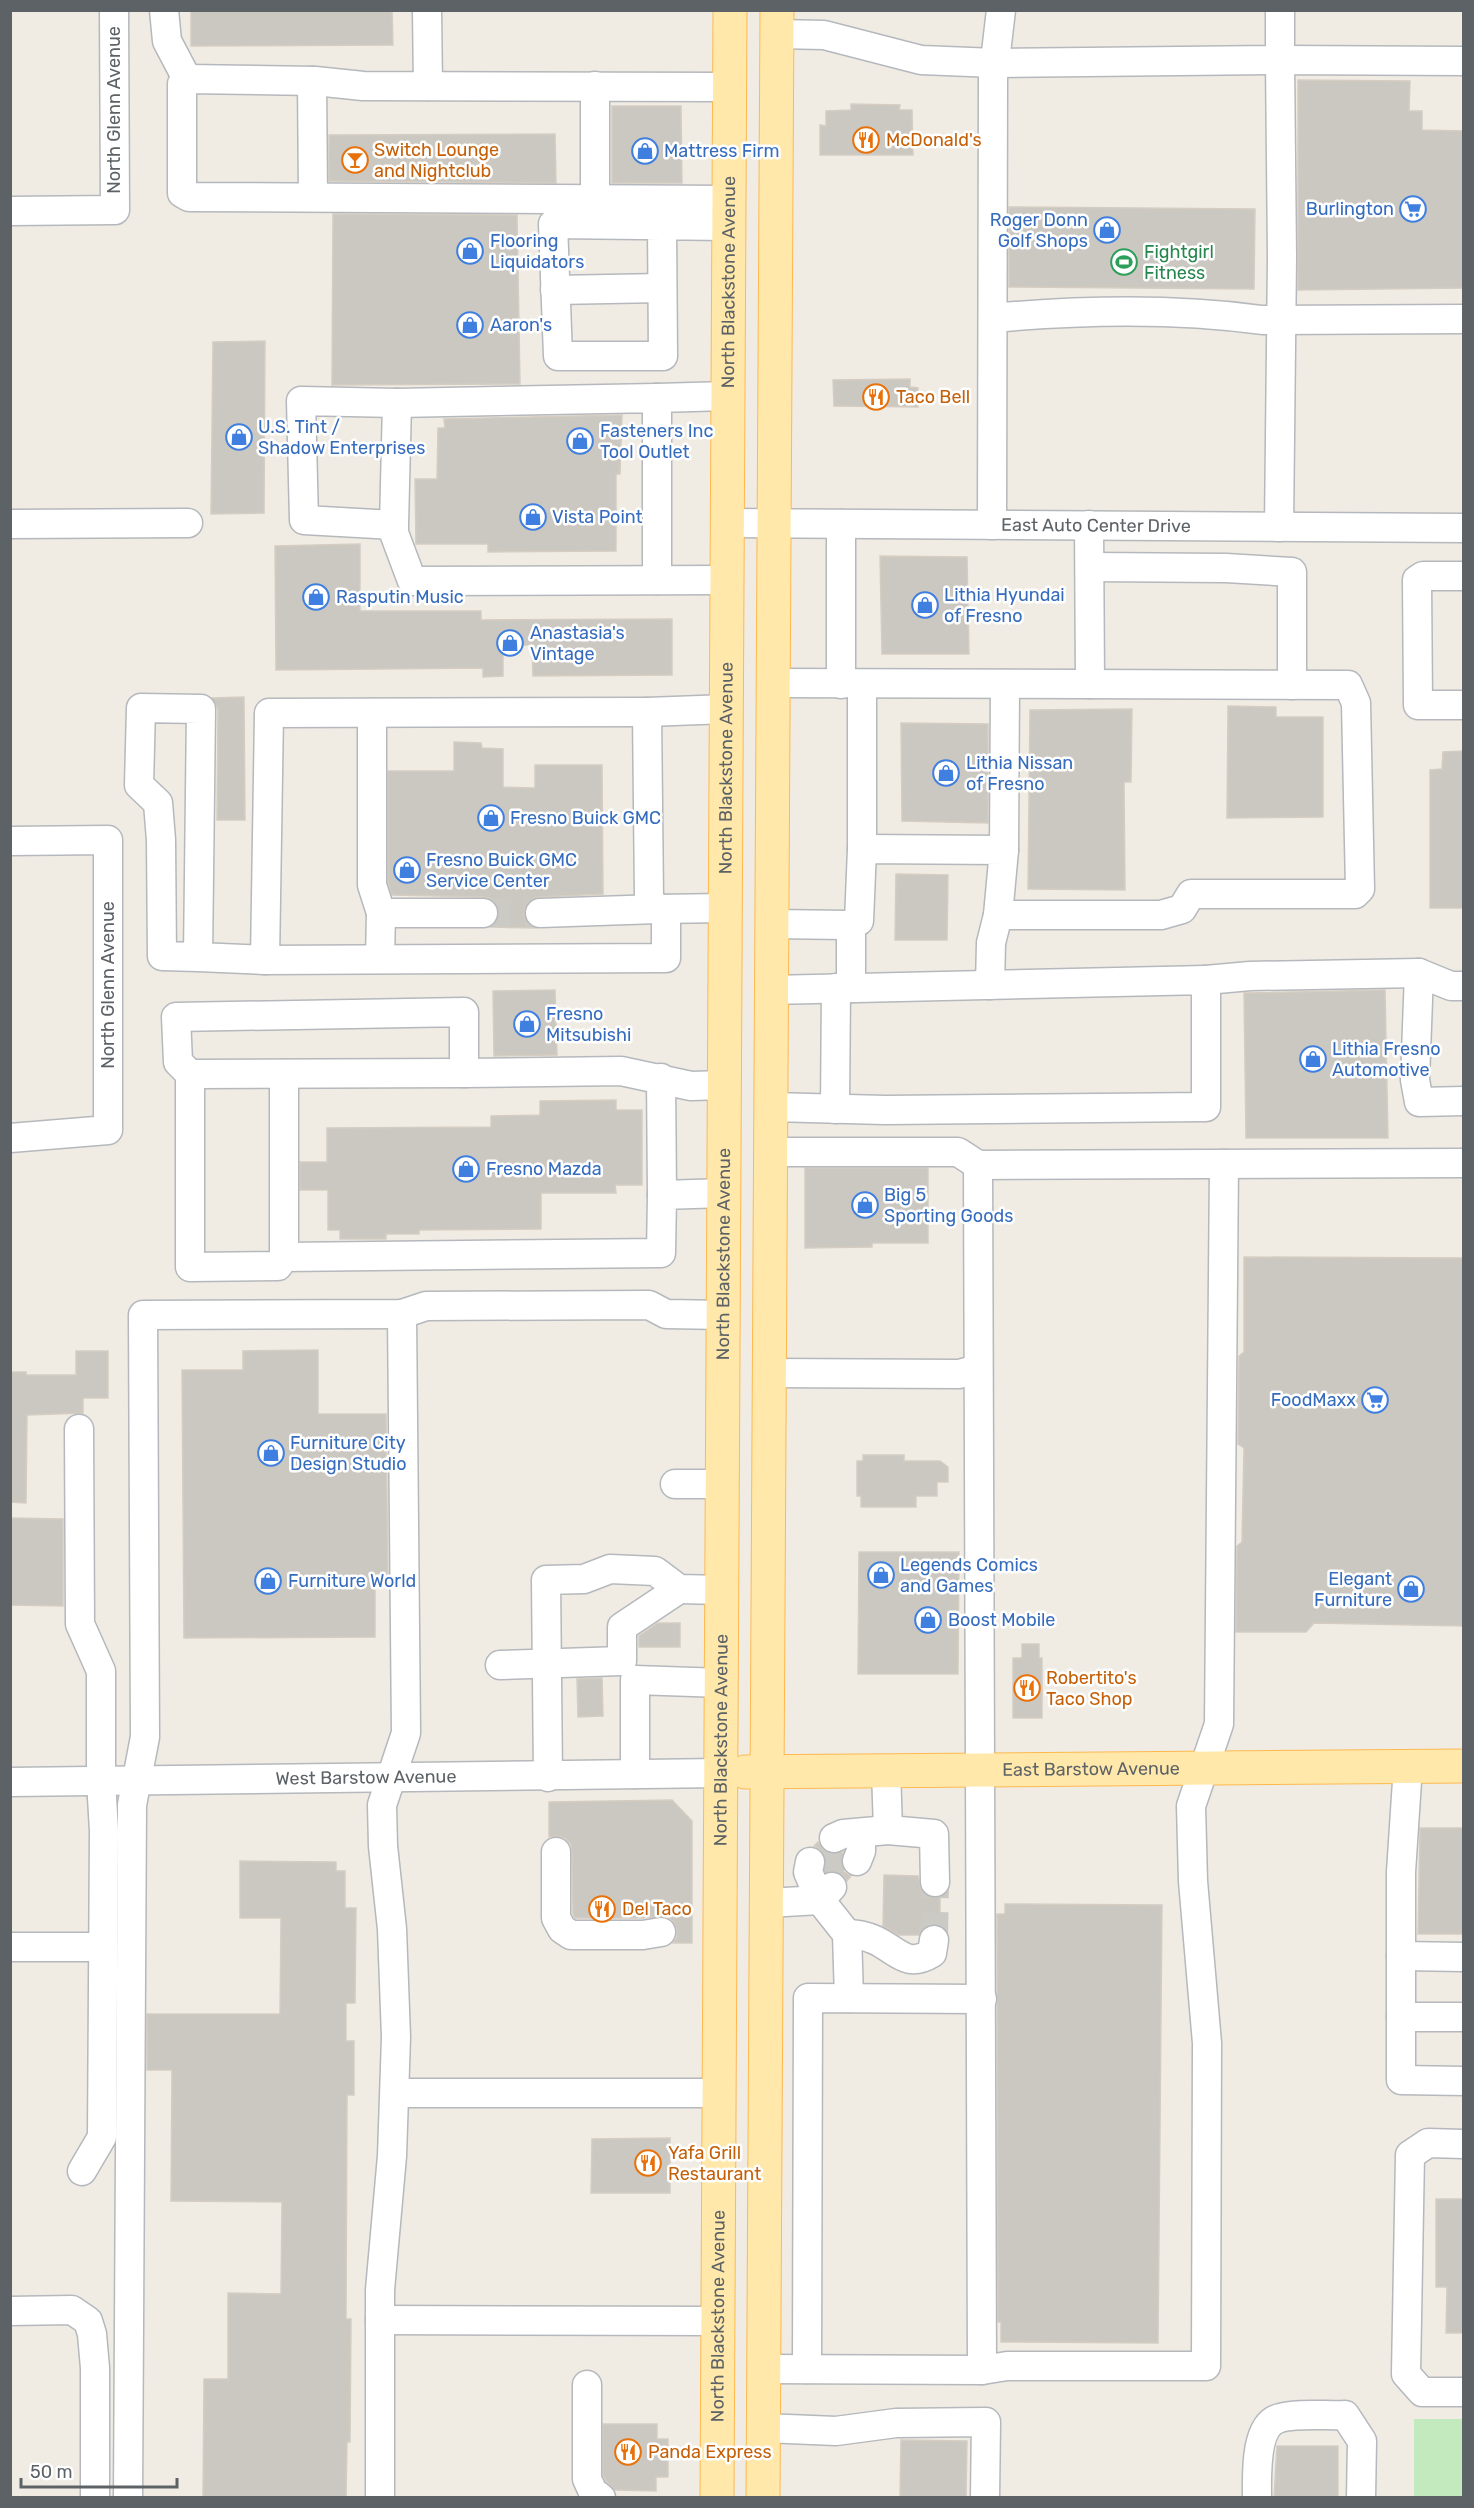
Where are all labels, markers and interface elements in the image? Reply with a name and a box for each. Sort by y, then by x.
street label: North Glenn Avenue [103,26,125,194]
restaurant icon: McDonald's [851,125,881,155]
place label: McDonald's [886,129,982,151]
shop icon: Mattress Firm [630,136,660,166]
place label: Switch Lounge and Nightclub [374,139,499,182]
place label: Mattress Firm [664,140,779,162]
bar icon: Switch Lounge and Nightclub [340,145,370,175]
street label: North Blackstone Avenue [717,176,740,388]
supermarket icon: Burlington [1398,194,1428,224]
place label: Burlington [1306,198,1394,220]
place label: Roger Donn Golf Shops [990,209,1088,252]
shop icon: Roger Donn Golf Shops [1092,215,1122,245]
place label: Flooring Liquidators [490,230,584,273]
shop icon: Flooring Liquidators [455,236,485,266]
place label: Fightgirl Fitness [1144,241,1214,284]
sports icon: Fightgirl Fitness [1109,247,1139,277]
shop icon: Aaron's [455,310,485,340]
place label: Aaron's [490,314,552,336]
restaurant icon: Taco Bell [861,382,891,412]
place label: Taco Bell [896,386,970,408]
place label: U.S. Tint / Shadow Enterprises [258,416,425,459]
place label: Fasteners Inc Tool Outlet [600,420,713,463]
shop icon: U.S. Tint / Shadow Enterprises [224,422,254,452]
shop icon: Fasteners Inc Tool Outlet [565,426,595,456]
shop icon: Vista Point [518,502,548,532]
place label: Vista Point [552,506,643,528]
street label: East Auto Center Drive [1001,514,1191,537]
shop icon: Rasputin Music [301,582,331,612]
place label: Lithia Hyundai of Fresno [944,584,1065,627]
place label: Rasputin Music [336,586,464,608]
shop icon: Lithia Hyundai of Fresno [910,590,940,620]
place label: Anastasia's Vintage [530,622,625,665]
shop icon: Anastasia's Vintage [495,628,525,658]
street label: North Blackstone Avenue [714,662,738,874]
place label: Lithia Nissan of Fresno [966,752,1073,795]
shop icon: Lithia Nissan of Fresno [931,758,961,788]
shop icon: Fresno Buick GMC [476,803,506,833]
place label: Fresno Buick GMC [510,807,661,829]
place label: Fresno Buick GMC Service Center [426,849,577,892]
shop icon: Fresno Buick GMC Service Center [392,855,422,885]
street label: North Glenn Avenue [97,901,119,1069]
place label: Fresno Mitsubishi [546,1003,631,1046]
shop icon: Fresno Mitsubishi [512,1009,542,1039]
place label: Lithia Fresno Automotive [1332,1038,1441,1081]
shop icon: Lithia Fresno Automotive [1298,1044,1328,1074]
street label: North Blackstone Avenue [712,1148,735,1360]
shop icon: Fresno Mazda [451,1154,481,1184]
place label: Fresno Mazda [486,1158,602,1180]
place label: Big 5 Sporting Goods [884,1184,1013,1227]
shop icon: Big 5 Sporting Goods [850,1190,880,1220]
supermarket icon: FoodMaxx [1360,1385,1390,1415]
place label: FoodMaxx [1271,1389,1356,1411]
place label: Furniture City Design Studio [290,1432,407,1475]
shop icon: Furniture City Design Studio [256,1438,286,1468]
place label: Legends Comics and Games [900,1554,1038,1597]
shop icon: Legends Comics and Games [866,1560,896,1590]
shop icon: Furniture World [253,1566,283,1596]
place label: Elegant Furniture [1314,1568,1392,1611]
place label: Furniture World [288,1570,416,1592]
shop icon: Elegant Furniture [1396,1574,1426,1604]
shop icon: Boost Mobile [913,1605,943,1635]
place label: Boost Mobile [948,1609,1055,1631]
street label: North Blackstone Avenue [709,1634,733,1846]
place label: Robertito's Taco Shop [1046,1667,1137,1710]
restaurant icon: Robertito's Taco Shop [1012,1673,1042,1703]
street label: East Barstow Avenue [1002,1757,1180,1781]
street label: West Barstow Avenue [275,1765,457,1790]
restaurant icon: Del Taco [587,1894,617,1924]
place label: Del Taco [622,1898,692,1920]
place label: Yafa Grill Restaurant [668,2142,761,2185]
restaurant icon: Yafa Grill Restaurant [633,2148,663,2178]
street label: North Blackstone Avenue [706,2210,730,2422]
restaurant icon: Panda Express [613,2437,643,2467]
place label: Panda Express [648,2441,772,2463]
scale bar [21,2451,177,2489]
text: 50 m [30,2461,73,2483]

